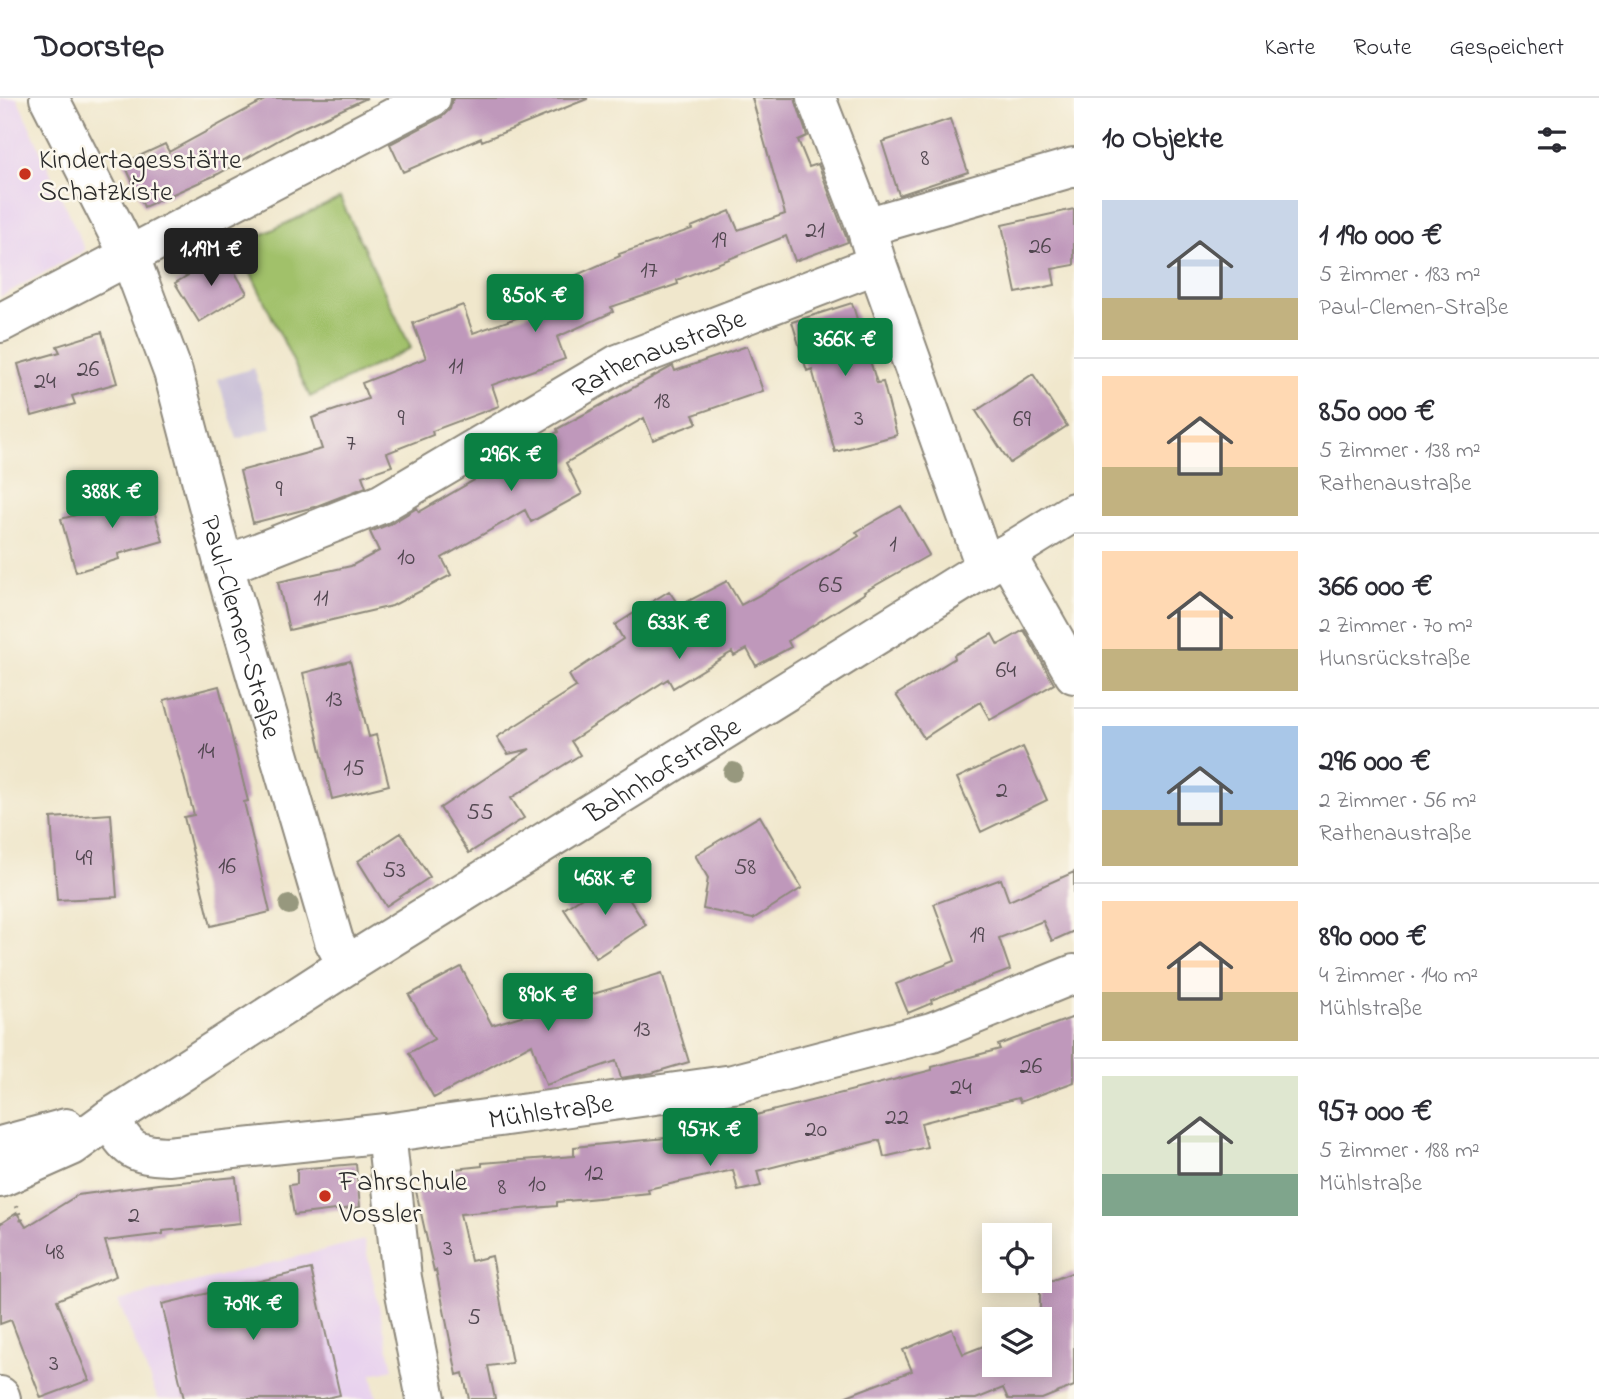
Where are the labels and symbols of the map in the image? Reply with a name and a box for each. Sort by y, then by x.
place label: Kindertagesstätte Schatzkiste [39,141,242,214]
house number: 8 [921,142,930,177]
marker: Kindertagesstätte Schatzkiste [17,166,33,182]
house number: 21 [805,214,825,249]
house number: 19 [712,224,727,259]
pin: 1.19M € [146,228,276,288]
house number: 26 [1029,230,1052,265]
house number: 17 [640,254,658,289]
pin: 850K € [478,274,592,334]
street label: Rathenaustraße [566,299,753,410]
pin: 366K € [788,318,902,378]
house number: 11 [448,350,464,385]
house number: 26 [77,353,100,388]
house number: 24 [34,365,56,400]
house number: 18 [654,385,670,420]
house number: 9 [397,402,405,437]
house number: 3 [854,402,864,437]
house number: 69 [1013,403,1032,438]
house number: 7 [346,427,356,462]
pin: 296K € [454,434,568,493]
pin: 388K € [55,470,169,530]
house number: 9 [275,473,283,508]
street label: Paul-Clemen-Straße [188,511,291,744]
house number: 1 [889,528,897,563]
house number: 10 [397,541,415,576]
house number: 65 [819,569,843,604]
house number: 11 [313,582,329,617]
pin: 633K € [622,602,736,661]
house number: 64 [996,654,1016,689]
house number: 13 [325,683,343,718]
street label: Bahnhofstraße [577,707,750,836]
house number: 14 [197,735,215,770]
house number: 15 [343,752,365,787]
house number: 2 [996,774,1008,809]
house number: 55 [466,796,494,831]
house number: 49 [75,842,93,877]
house number: 16 [218,850,237,885]
house number: 58 [734,851,756,886]
house number: 53 [382,854,406,889]
pin: 468K € [548,858,662,917]
house number: 19 [970,919,985,954]
pin: 890K € [491,974,605,1033]
house number: 13 [633,1013,651,1048]
house number: 26 [1020,1050,1043,1085]
house number: 24 [950,1071,972,1106]
street label: Mühlstraße [486,1084,616,1142]
house number: 22 [885,1101,909,1136]
pin: 957K € [653,1108,767,1168]
house number: 20 [805,1113,827,1148]
house number: 12 [584,1157,604,1192]
place label: Fahrschule Vossler [338,1163,468,1236]
house number: 10 [528,1168,546,1203]
house number: 8 [498,1171,507,1206]
marker: Fahrschule Vossler [317,1188,333,1204]
house number: 2 [128,1199,140,1234]
house number: 3 [443,1232,453,1267]
house number: 48 [46,1236,64,1271]
pin: 709K € [196,1282,310,1342]
house number: 5 [467,1301,481,1336]
house number: 3 [49,1347,59,1382]

